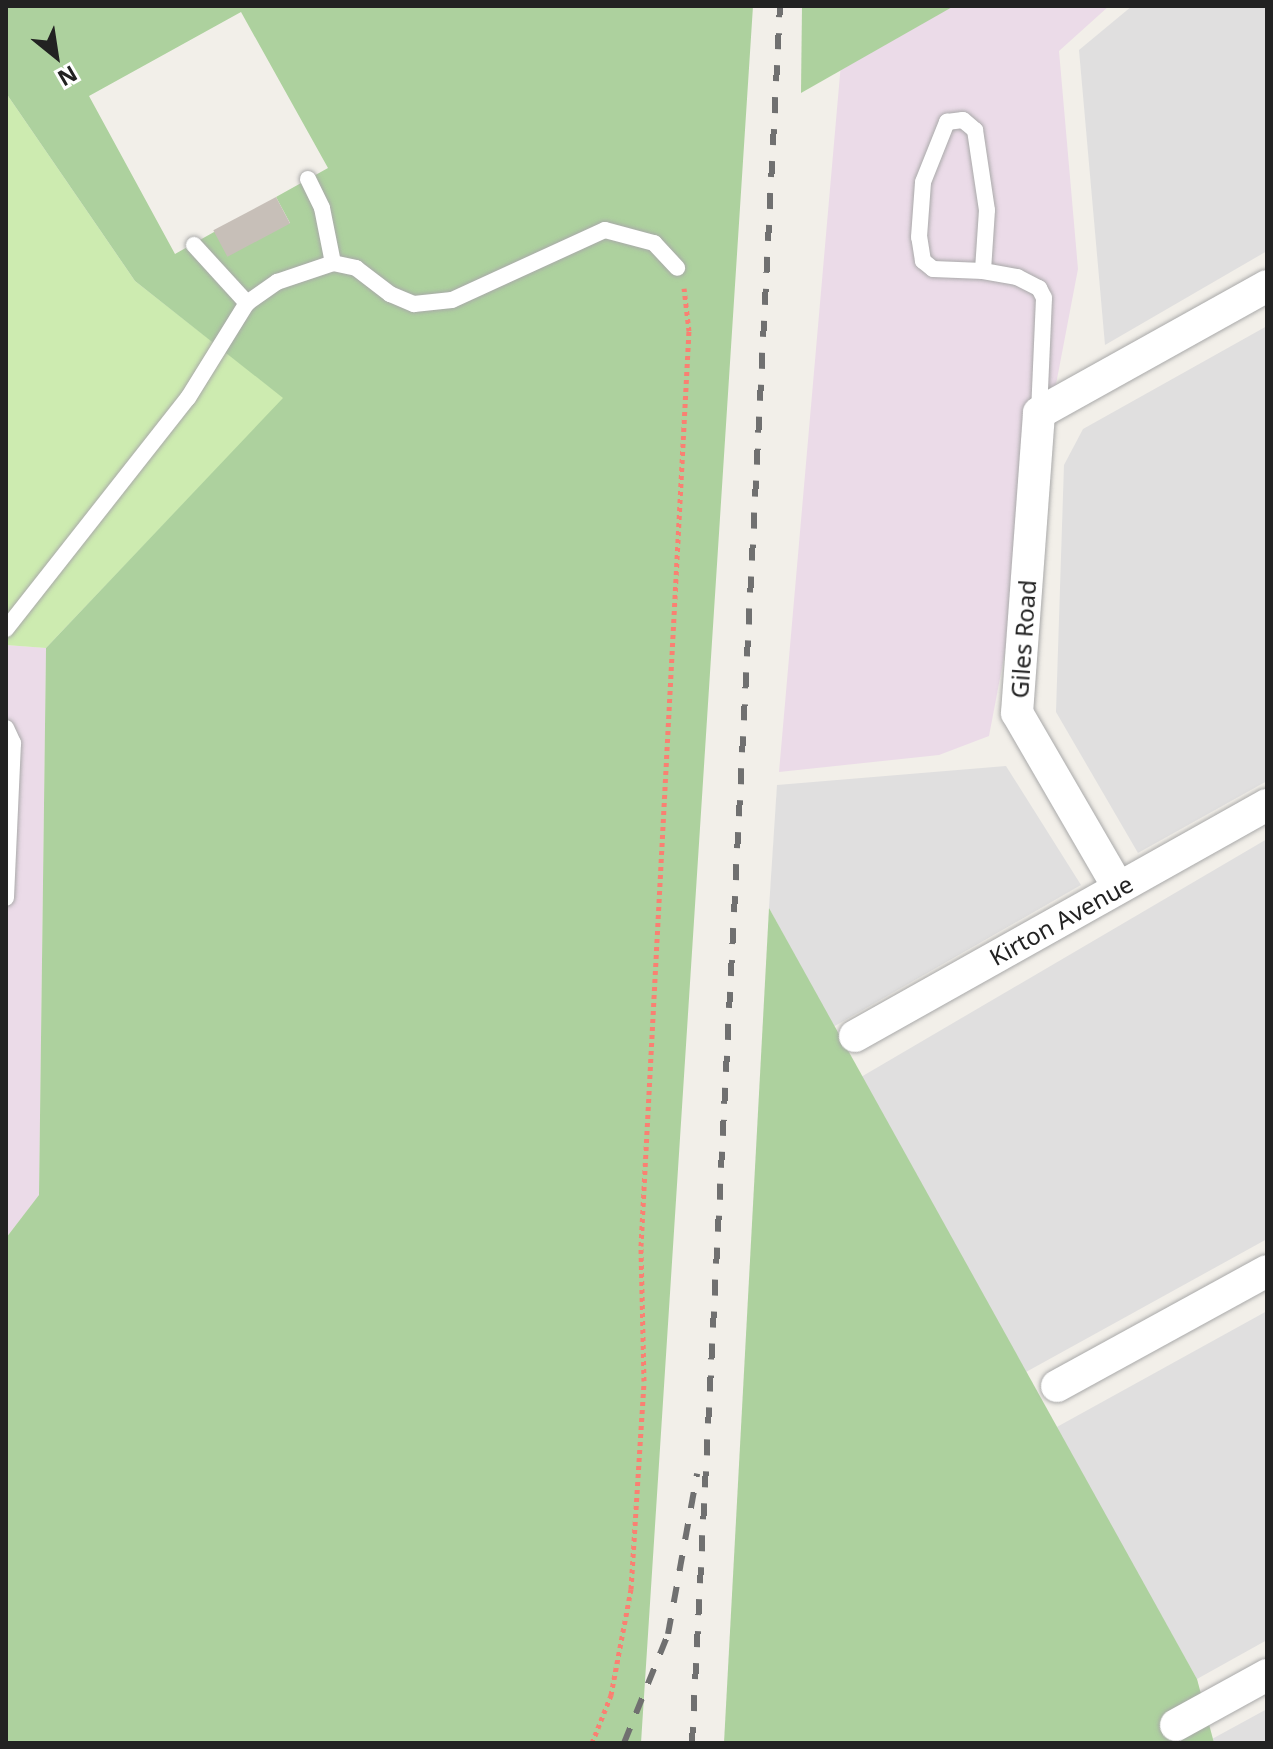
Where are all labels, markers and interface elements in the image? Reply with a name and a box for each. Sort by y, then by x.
north arrow [16,16,96,96]
text: N [53,59,83,94]
street label: Giles Road [1004,579,1042,699]
street label: Kirton Avenue [984,869,1138,971]

